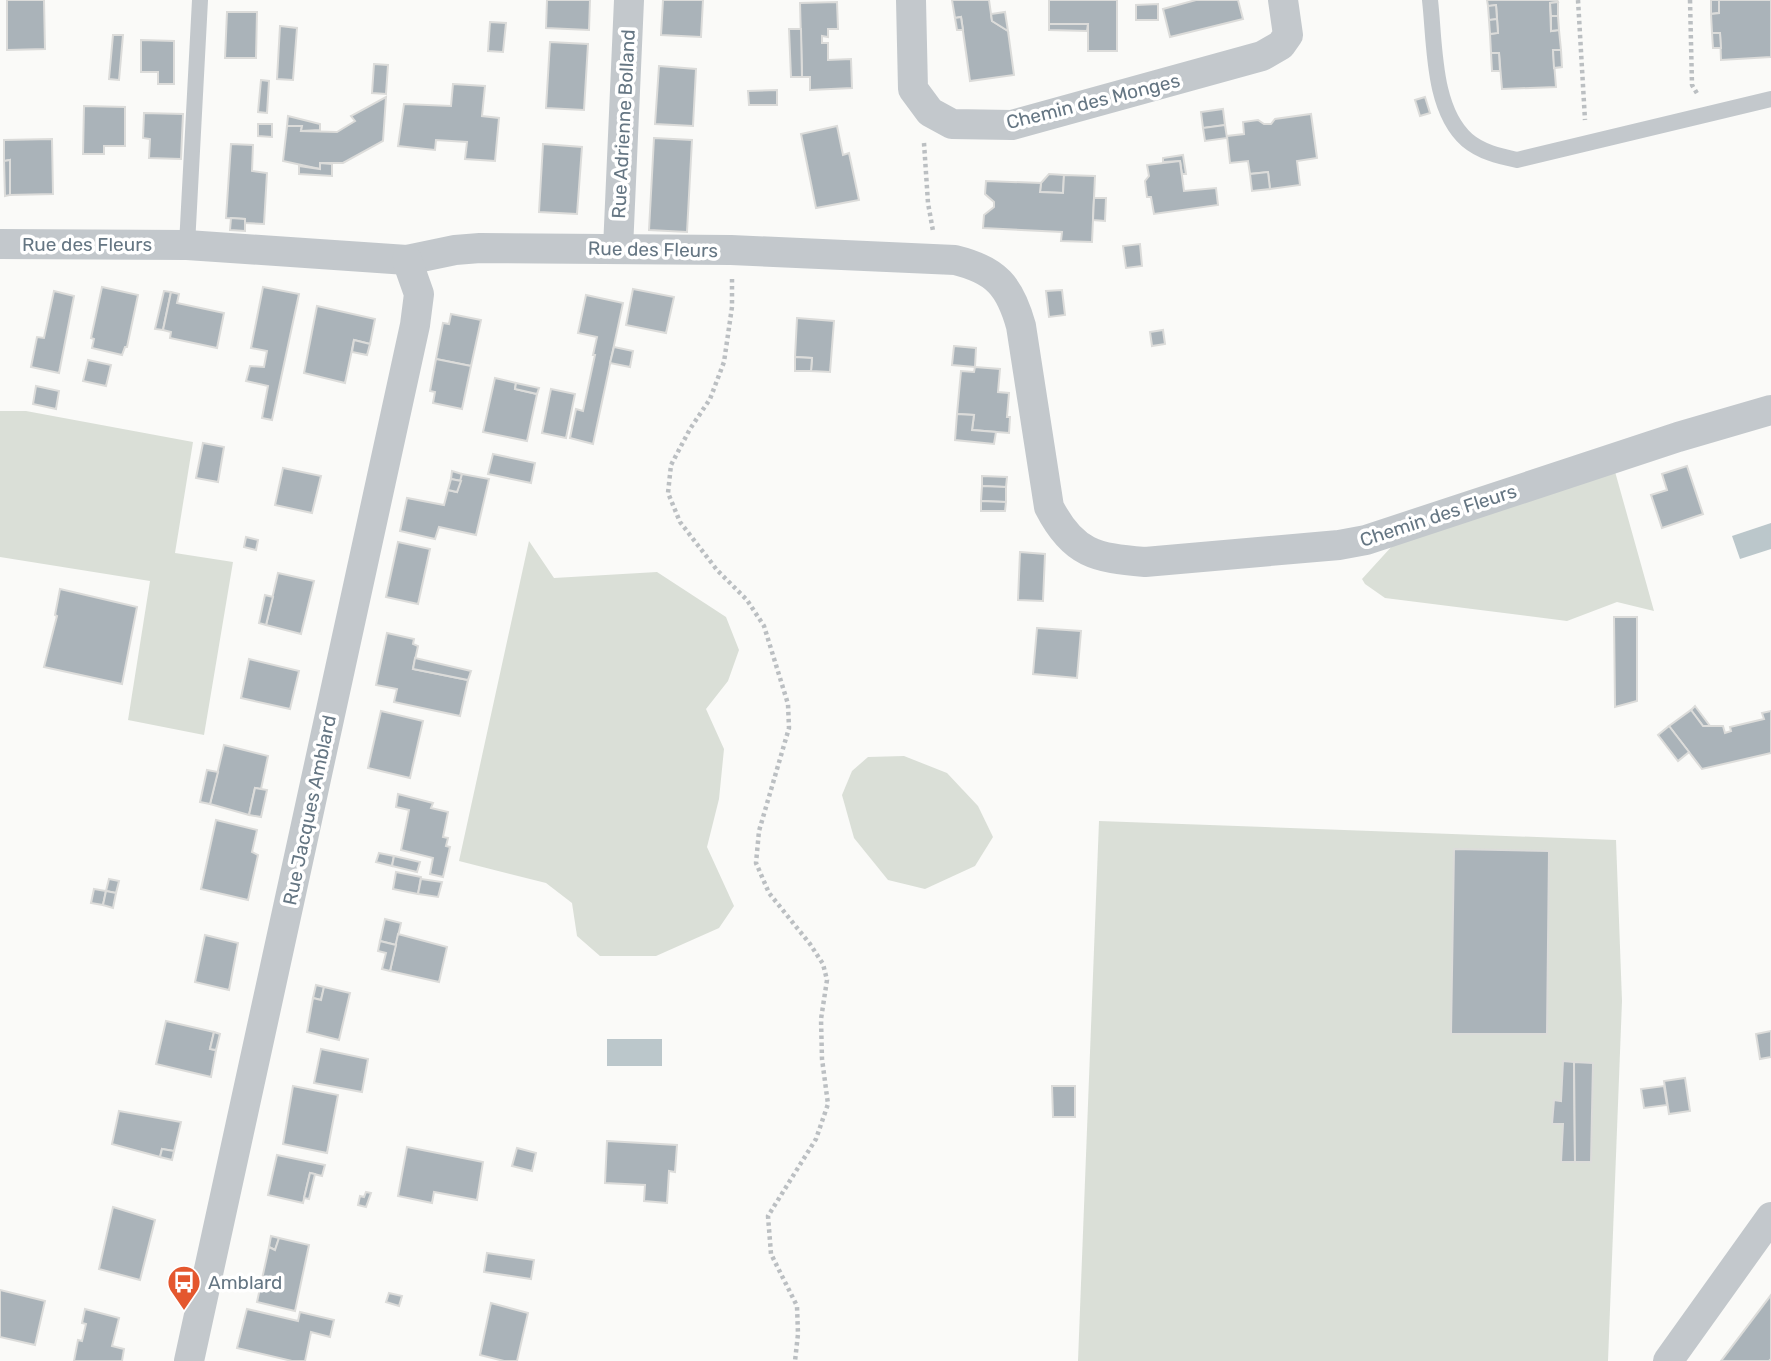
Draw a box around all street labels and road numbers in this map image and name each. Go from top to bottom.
street label: Rue Adrienne Bolland [607,29,640,219]
street label: Chemin des Monges [1004,69,1182,134]
street label: Rue des Fleurs [22,233,152,256]
street label: Rue des Fleurs [588,237,718,262]
street label: Chemin des Fleurs [1357,479,1519,552]
street label: Rue Jacques Amblard [278,713,341,907]

